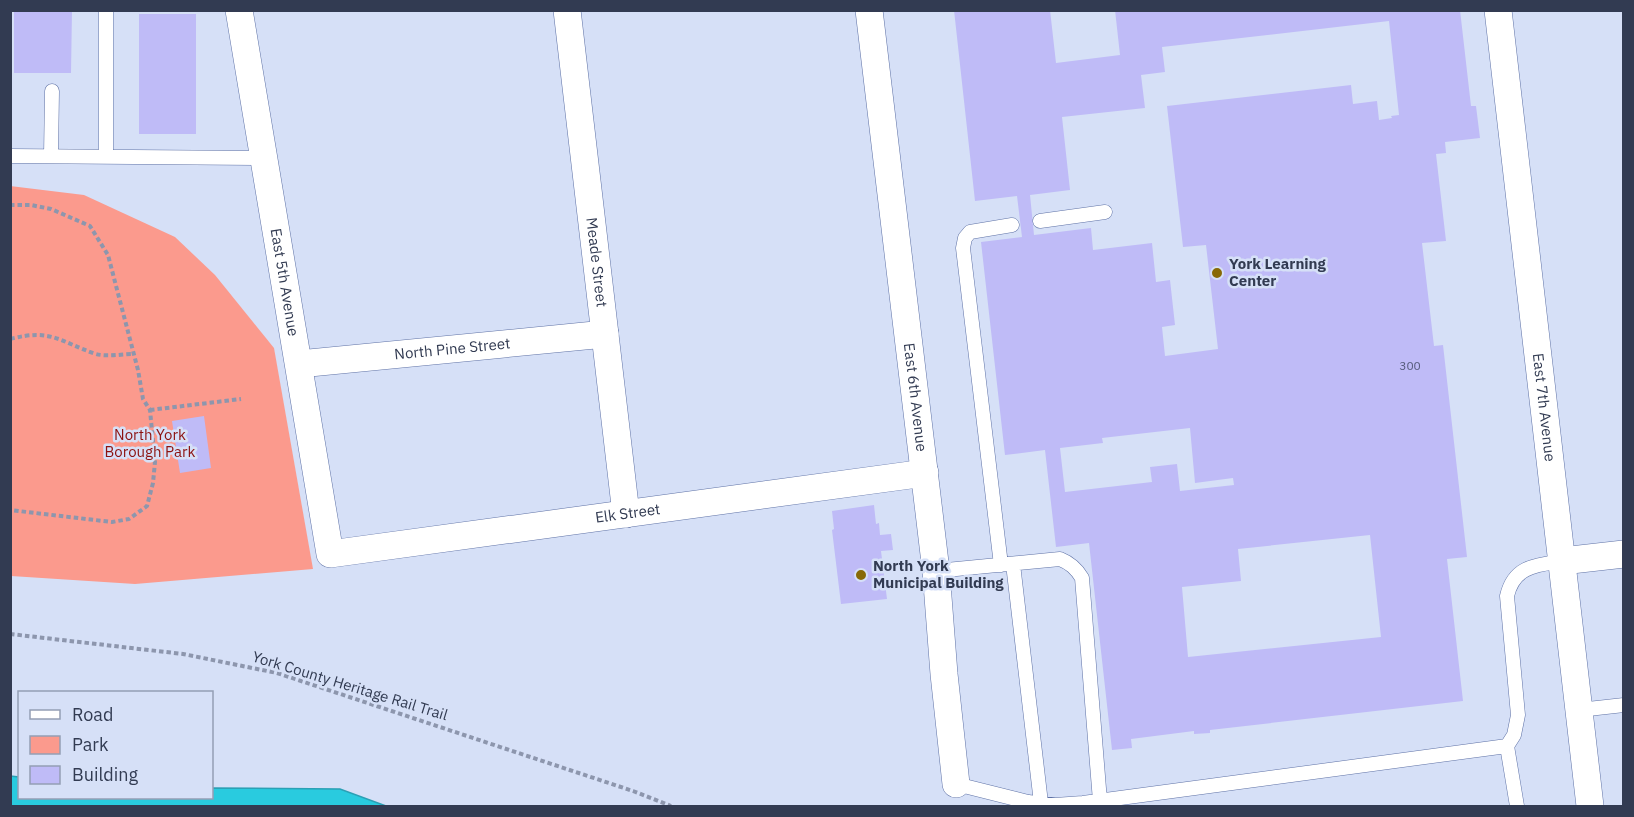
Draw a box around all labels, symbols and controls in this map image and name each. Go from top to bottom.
street label: Meade Street [582,216,612,308]
street label: East 5th Avenue [267,227,303,338]
place label: York Learning Center [1229,254,1327,290]
marker: York Learning Center [1210,266,1224,280]
street label: North Pine Street [393,333,511,364]
street label: East 6th Avenue [900,342,932,453]
street label: East 7th Avenue [1529,352,1560,463]
house number: 300 [1399,358,1421,373]
park label: North York Borough Park [105,425,196,461]
street label: Elk Street [594,499,661,527]
place label: North York Municipal Building [873,556,1004,592]
marker: North York Municipal Building [854,568,868,582]
street label: York County Heritage Rail Trail [250,647,450,724]
legend [18,691,213,799]
text: Road [72,703,113,726]
text: Park [72,733,109,756]
text: Building [72,763,139,786]

